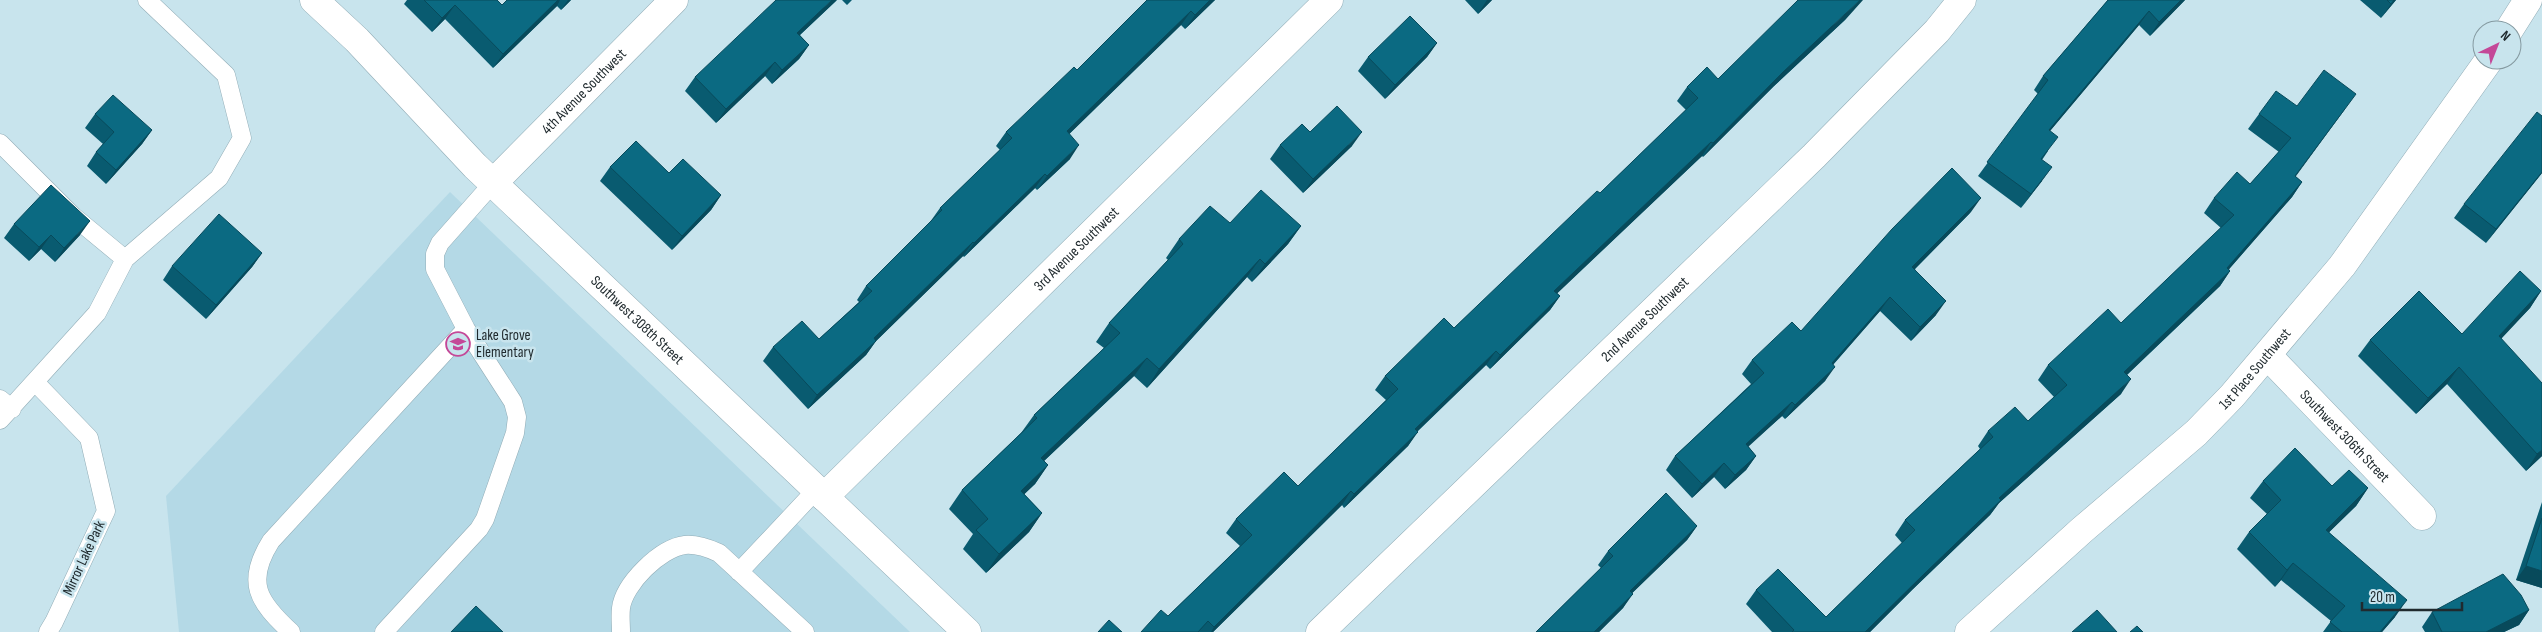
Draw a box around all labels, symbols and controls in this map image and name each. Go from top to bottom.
north arrow [2472,20,2522,70]
text: N [2497,27,2514,45]
street label: 4th Avenue Southwest [537,44,631,138]
street label: 3rd Avenue Southwest [1030,202,1123,295]
street label: Southwest 308th Street [587,271,688,369]
street label: 2nd Avenue Southwest [1597,272,1693,366]
street label: 1st Place Southwest [2215,324,2295,413]
place label: Lake Grove Elementary [476,326,534,362]
school or university icon: Lake Grove Elementary [445,331,471,357]
street label: Southwest 306th Street [2296,386,2394,487]
street label: Mirror Lake Park [58,517,110,598]
scale bar [2362,580,2462,612]
text: 20 m [2370,588,2395,607]

